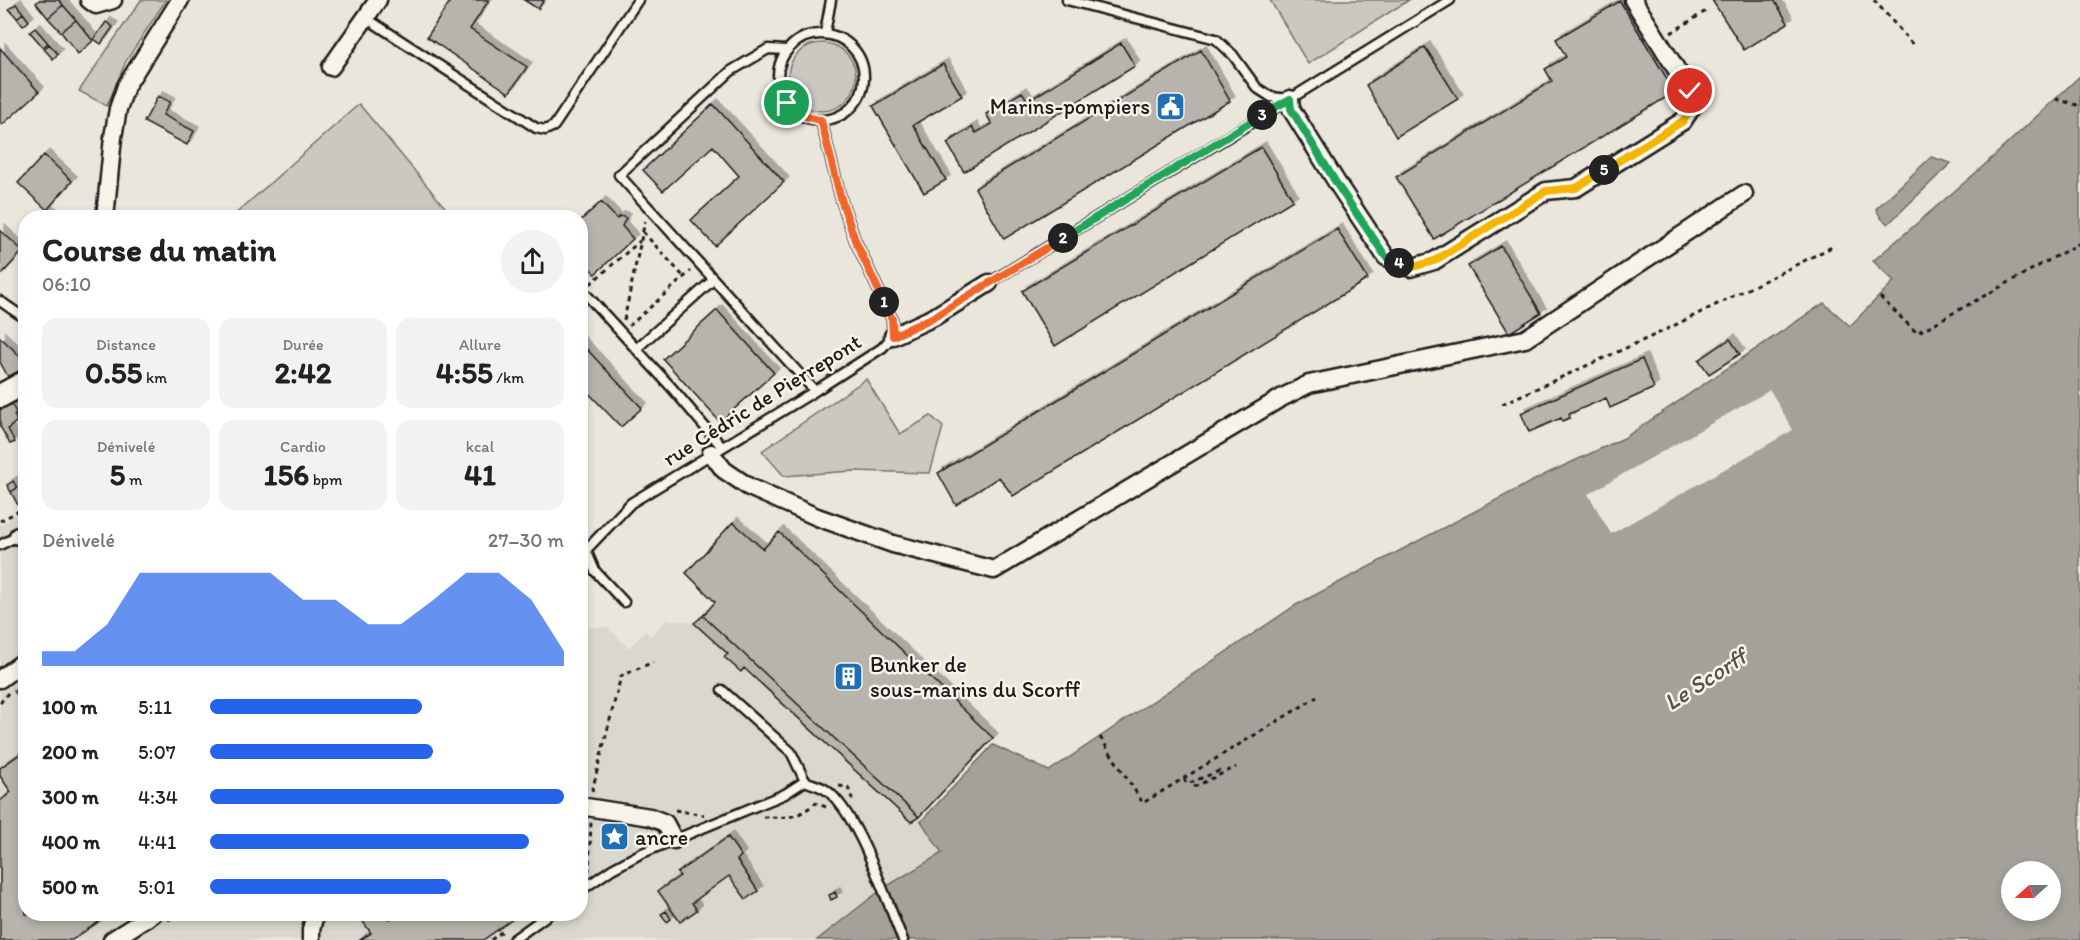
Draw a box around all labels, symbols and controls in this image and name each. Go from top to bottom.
pin [1664,65,1715,116]
icon: check [1673,74,1706,107]
pin [761,77,812,128]
icon: arrive [770,86,803,119]
public building icon: Marins-pompiers [1155,90,1187,122]
place label: Marins-pompiers [990,93,1150,120]
pin: 3 [1247,100,1277,130]
text: 3 [1258,105,1266,124]
pin: 5 [1589,155,1619,185]
text: 5 [1600,160,1608,179]
pin: 2 [1048,223,1078,253]
text: 2 [1059,228,1067,247]
text: Course du matin [42,230,276,269]
button: share [501,230,564,293]
pin: 4 [1384,248,1414,278]
text: 4 [1394,253,1404,272]
text: 06:10 [42,272,91,296]
pin: 1 [869,287,899,317]
text: 1 [880,292,888,311]
street label: rue Cédric de Pierrepont [658,328,866,472]
text: Distance [96,335,156,354]
text: Durée [282,335,324,354]
text: Allure [459,335,501,354]
text: 0.55 [85,354,142,391]
text: 2:42 [275,354,331,391]
text: 4:55 [436,354,493,391]
text: km [142,368,167,387]
text: /km [493,368,524,387]
text: Dénivelé [97,437,155,456]
text: Cardio [280,437,326,456]
text: kcal [466,437,494,456]
text: 5 [110,456,125,493]
text: 156 [264,456,309,493]
text: 41 [464,456,496,493]
text: m [125,470,142,489]
text: bpm [309,470,342,489]
text: Dénivelé [42,528,115,552]
text: 27–30 m [488,528,564,552]
water label: Le Scorff [1658,639,1755,716]
place label: Bunker de sous-marins du Scorff [870,651,1080,703]
building icon: Bunker de sous-marins du Scorff [833,661,865,693]
text: 100 m [42,695,97,719]
text: 5:11 [138,695,172,719]
text: 200 m [42,740,98,764]
text: 5:07 [138,740,176,764]
text: 300 m [42,785,99,809]
text: 4:34 [138,785,178,809]
place icon: ancre [598,821,630,853]
place label: ancre [635,824,688,851]
text: 400 m [42,830,100,854]
text: 4:41 [138,830,176,854]
north arrow [2001,861,2061,921]
map controls [2001,861,2061,921]
text: 500 m [42,875,98,899]
text: 5:01 [138,875,175,899]

